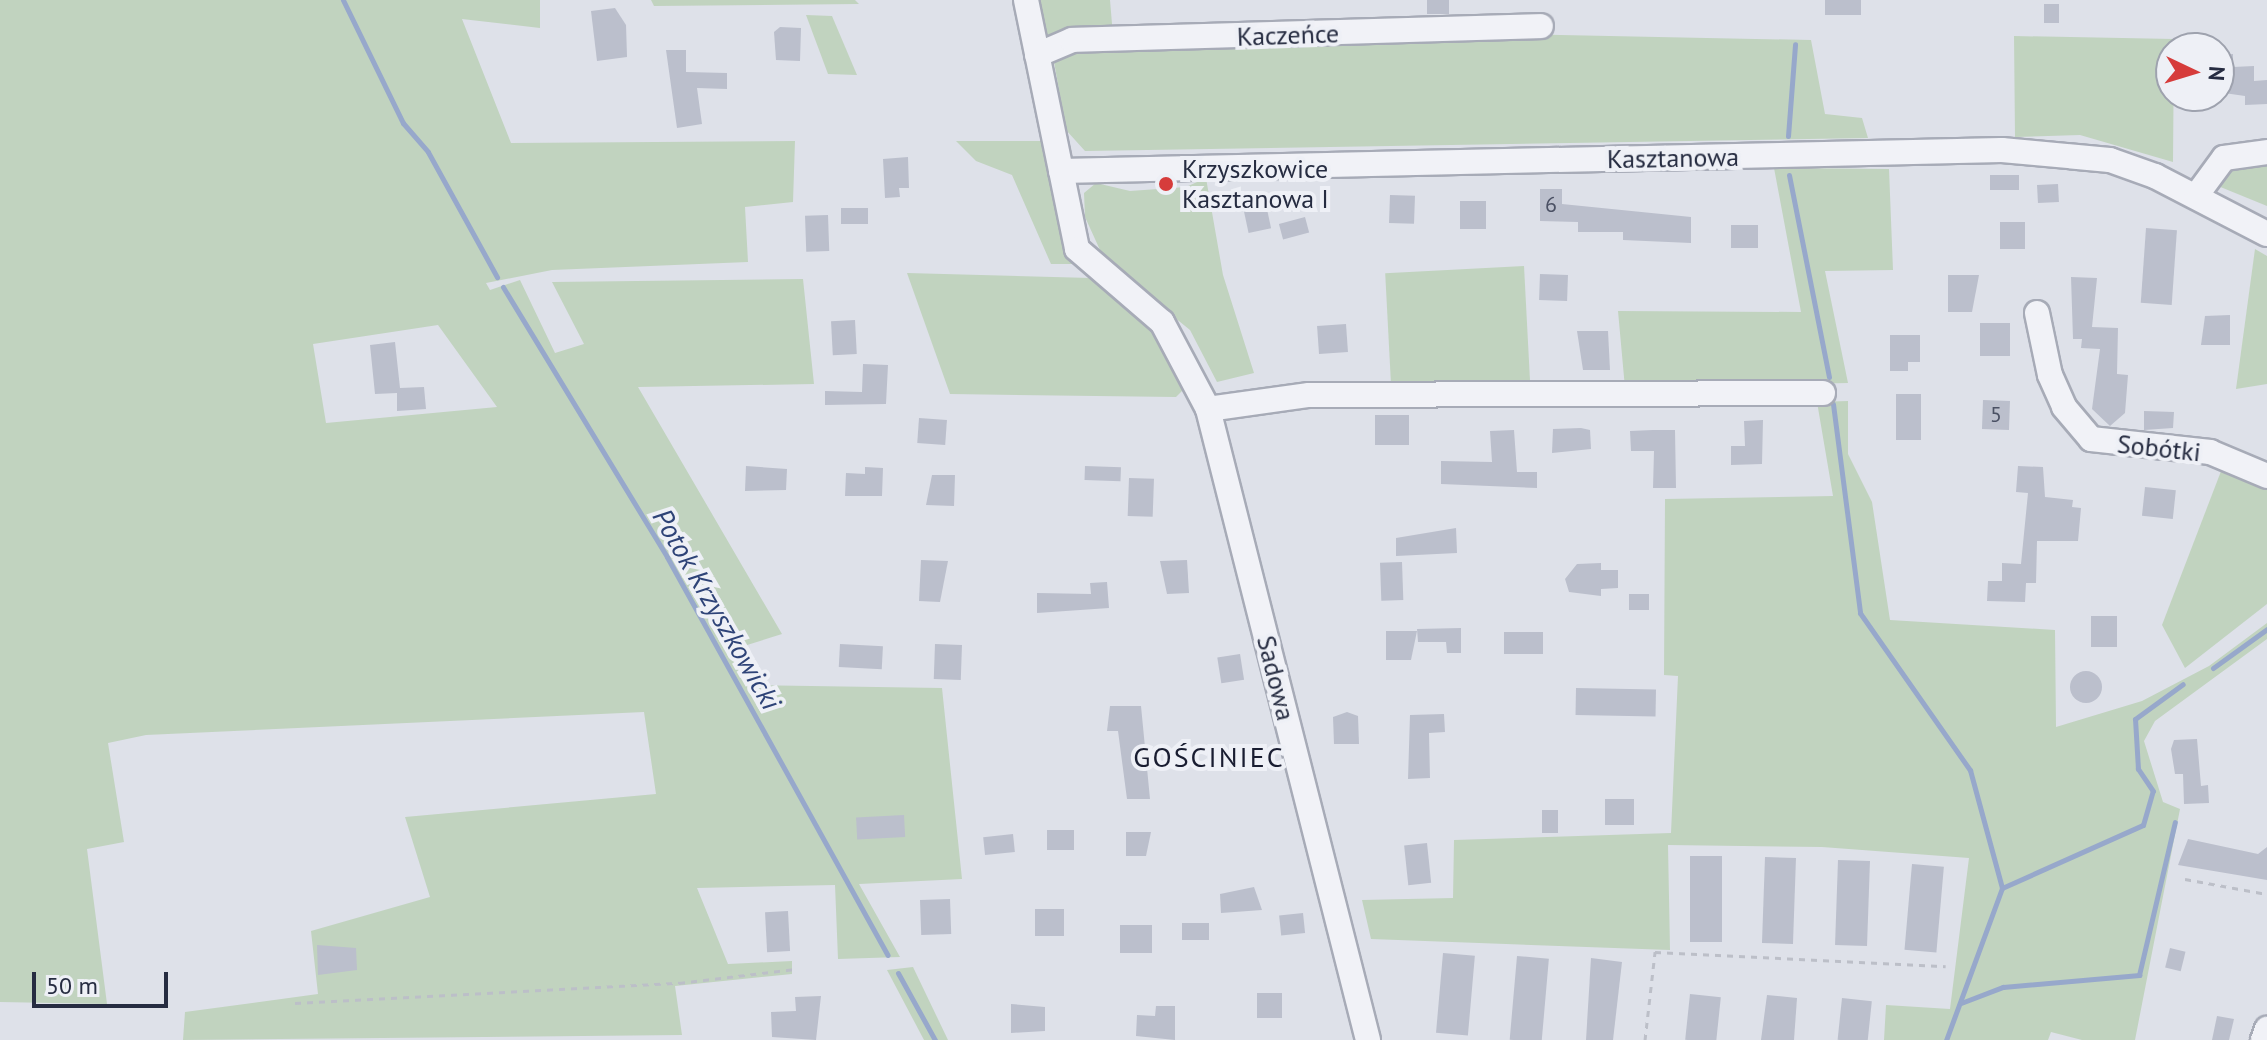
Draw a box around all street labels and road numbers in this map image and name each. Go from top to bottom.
street label: Kaczeńce [1236,18,1340,52]
street label: Kasztanowa [1607,141,1739,175]
street label: Sobótki [2116,428,2202,468]
street label: Sadowa [1250,632,1302,724]

